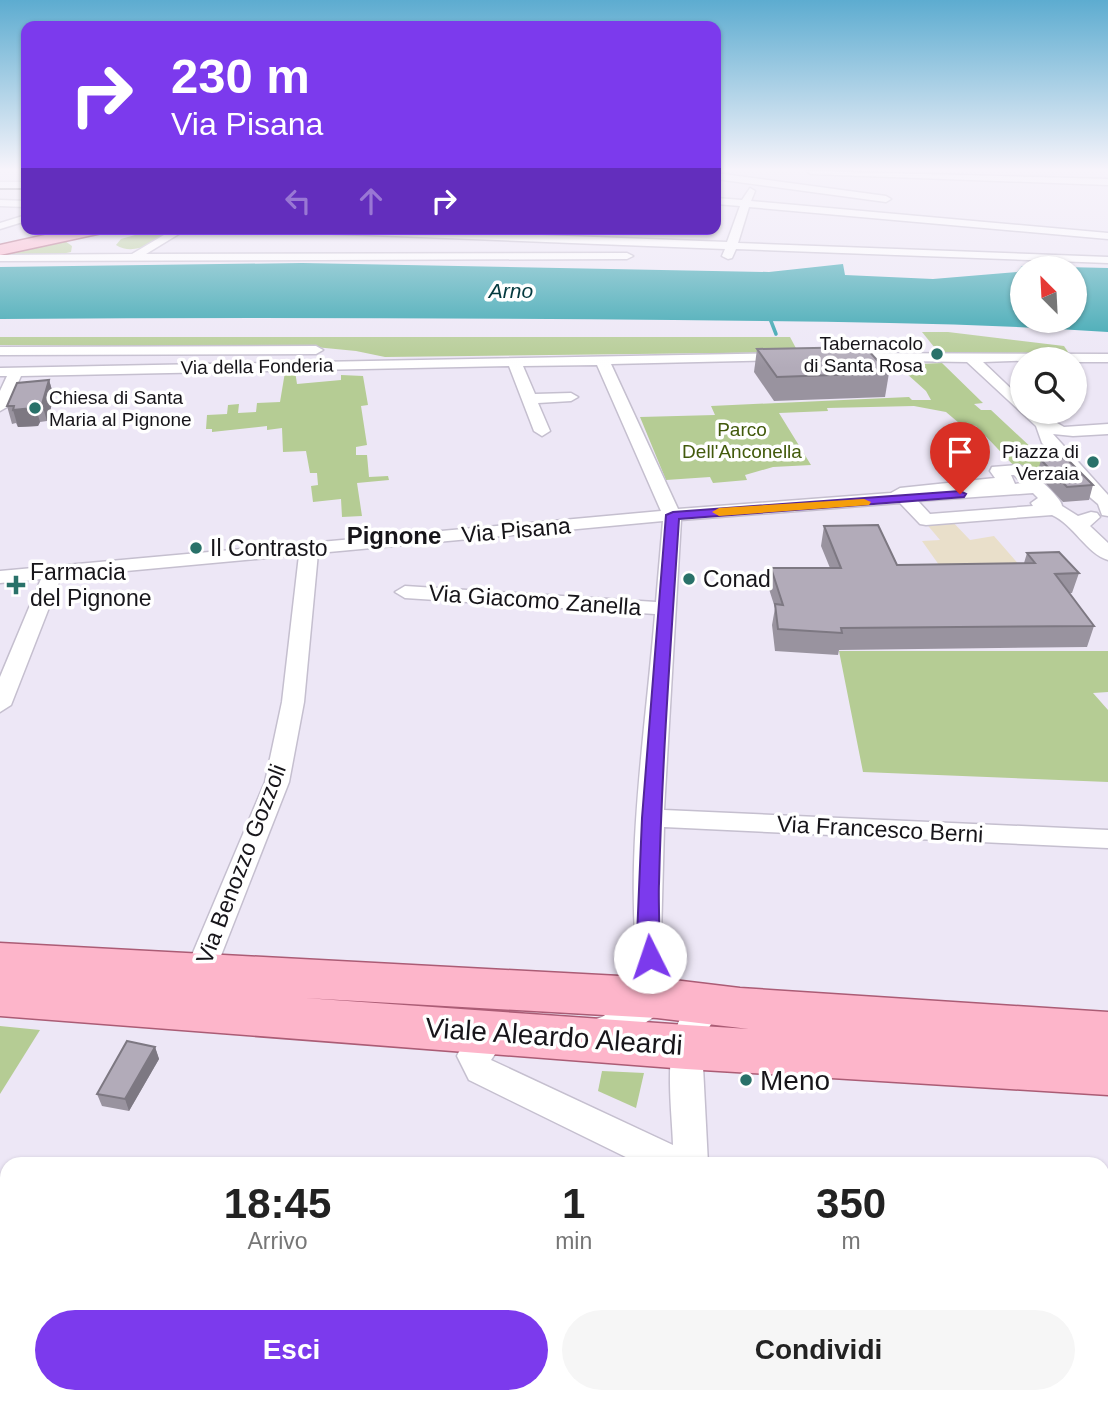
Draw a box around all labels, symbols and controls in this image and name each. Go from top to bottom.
icon: right [56,49,147,140]
text: 230 m [171,49,310,103]
text: Via Pisana [171,106,323,142]
icon: left [279,182,317,220]
icon: ahead [352,182,390,220]
icon: right [425,182,463,220]
north arrow [1010,256,1087,332]
map controls [1010,256,1087,424]
water label: Arno [487,279,533,302]
place label: Tabernacolo di Santa Rosa [804,333,923,376]
marker: Tabernacolo di Santa Rosa [929,346,945,362]
button: search [1010,347,1087,424]
street label: Via della Fonderia [180,355,334,378]
place label: Chiesa di Santa Maria al Pignone [49,387,192,430]
marker: Chiesa di Santa Maria al Pignone [27,400,43,416]
park label: Parco Dell'Anconella [682,419,802,462]
pin [930,422,990,494]
icon: arrive [941,433,979,471]
place label: Piazza di Verzaia [1002,441,1079,484]
marker: Piazza di Verzaia [1085,454,1101,470]
street label: Via Pisana [460,512,572,548]
district label: Pignone [347,522,441,549]
place label: Il Contrasto [210,535,328,561]
marker: Il Contrasto [188,540,204,556]
place label: Farmacia del Pignone [30,559,152,611]
place label: Conad [703,566,771,592]
marker: Conad [681,571,697,587]
marker: Farmacia del Pignone [8,577,24,593]
street label: Via Giacomo Zanella [428,580,642,620]
street label: Via Benozzo Gozzoli [191,760,291,968]
street label: Via Francesco Berni [776,811,984,847]
position arrow [613,920,687,994]
street label: Viale Aleardo Aleardi [424,1012,684,1061]
place label: Meno [760,1065,830,1096]
marker: Meno [738,1072,754,1088]
text: 18:45 [224,1180,331,1227]
text: 1 [562,1180,585,1227]
text: 350 [816,1180,886,1227]
text: Arrivo [248,1228,308,1254]
text: min [555,1228,592,1254]
text: m [842,1228,861,1254]
button: Esci [35,1310,548,1390]
button: Condividi [562,1310,1075,1390]

